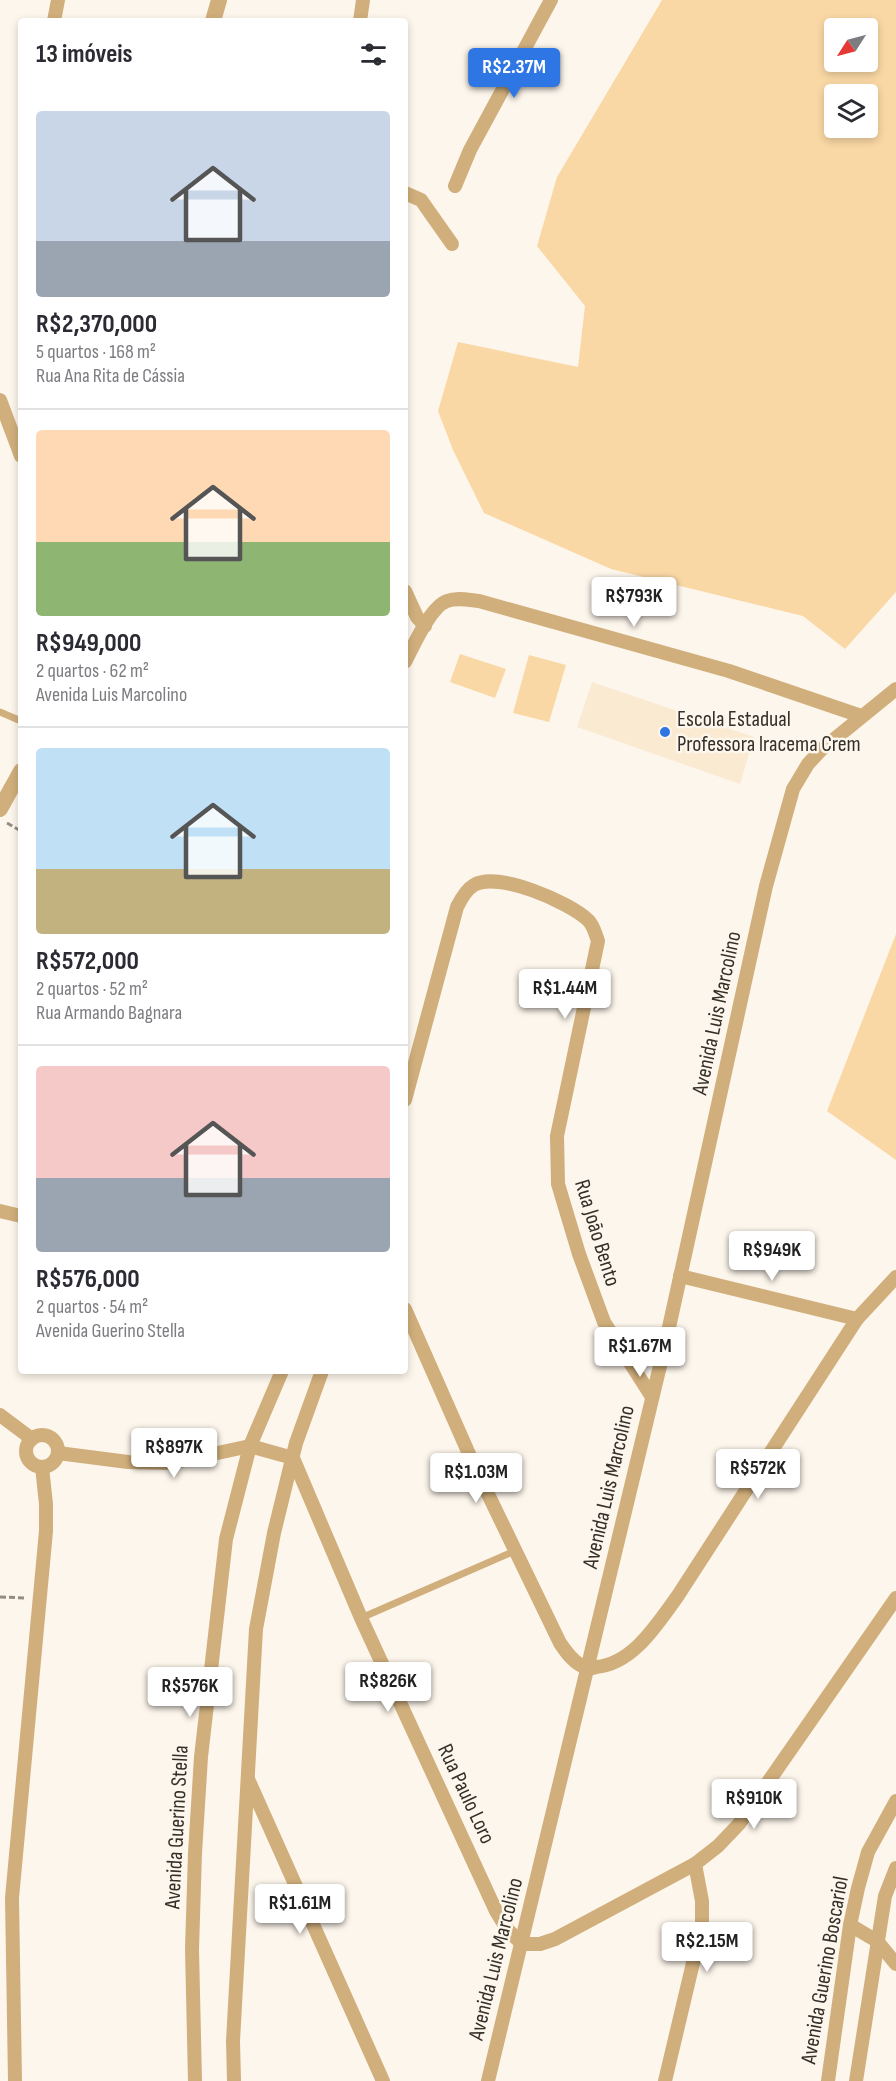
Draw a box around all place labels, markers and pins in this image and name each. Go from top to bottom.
pin: R$2.37M [459,48,569,99]
pin: R$793K [585,577,683,628]
place label: Escola Estadual Professora Iracema Crem [677,706,861,758]
marker: Escola Estadual Professora Iracema Crem [658,725,672,739]
pin: R$1.44M [510,969,620,1020]
pin: R$949K [723,1231,821,1282]
pin: R$1.67M [585,1327,695,1378]
pin: R$897K [125,1428,223,1479]
pin: R$572K [709,1449,807,1500]
pin: R$1.03M [421,1453,531,1504]
pin: R$826K [339,1662,437,1713]
pin: R$576K [141,1667,239,1718]
pin: R$910K [705,1779,803,1830]
pin: R$1.61M [245,1884,355,1935]
pin: R$2.15M [652,1922,762,1973]

